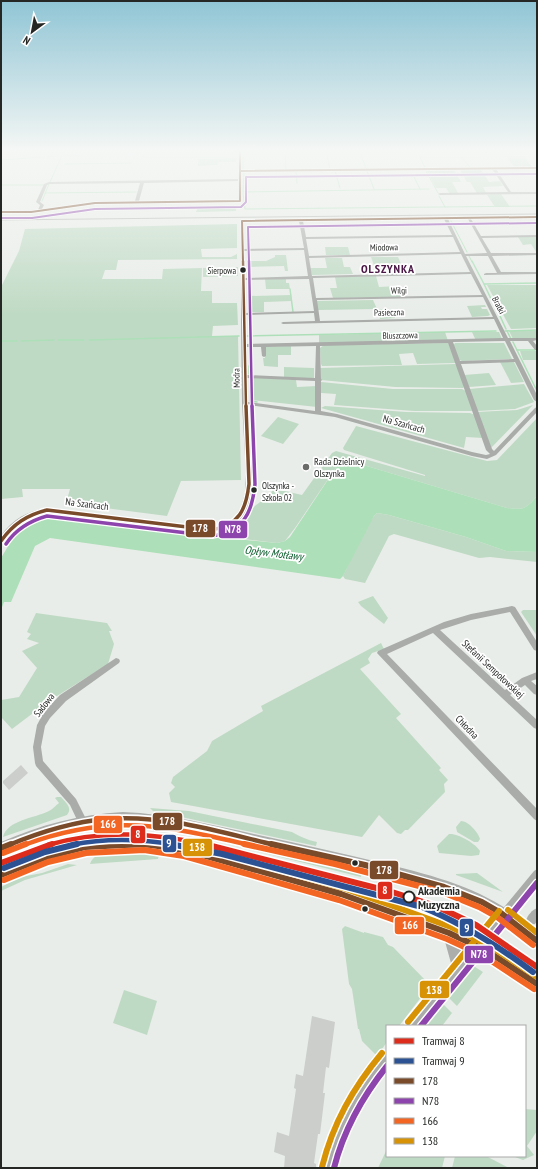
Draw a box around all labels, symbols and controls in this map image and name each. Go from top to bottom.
north arrow [12,12,52,52]
text: N [20,33,33,48]
street label: Miodowa [370,241,399,253]
district label: OLSZYNKA [361,261,415,276]
place label: Sierpowa [207,265,236,276]
marker: Sierpowa [238,265,248,275]
street label: Wilgi [391,284,407,296]
street label: Bratki [490,294,508,316]
street label: Pasieczna [374,306,404,318]
street label: Bluszczowa [382,329,418,341]
street label: Modra [230,368,242,388]
street label: Na Szańcach [381,412,427,436]
place label: Rada Dzielnicy Olszynka [314,455,365,480]
marker: Rada Dzielnicy Olszynka [301,462,311,472]
place label: Olszynka - Szkoła 02 [262,480,294,503]
marker: Olszynka - Szkoła 02 [249,485,259,495]
street label: Na Szańcach [65,495,109,513]
line badge: 178 [185,519,216,538]
line badge: N78 [218,520,248,539]
text: 178 [192,521,208,535]
text: N78 [225,522,241,536]
water label: Opływ Motławy [244,542,306,564]
street label: Stefanii Sempołowskiej [459,637,527,701]
street label: Sadowa [31,690,57,720]
street label: Chłodna [452,712,482,742]
line badge: 178 [152,812,183,831]
text: 178 [159,814,175,828]
line badge: 166 [93,815,123,834]
text: 166 [100,817,116,831]
line badge: 8 [130,825,146,844]
text: 8 [135,827,141,841]
line badge: 9 [162,834,177,853]
text: 9 [166,836,172,850]
line badge: 138 [182,838,213,857]
text: 138 [189,840,205,854]
unlabelled marker [350,858,360,868]
line badge: 178 [369,860,399,880]
text: 178 [376,863,392,877]
line badge: 8 [377,881,393,900]
text: 8 [382,883,388,897]
place label: Akademia Muzyczna [417,883,460,912]
marker: Akademia Muzyczna [402,890,416,904]
unlabelled marker [360,904,370,914]
line badge: 166 [394,916,425,935]
text: 166 [402,918,418,932]
line badge: 9 [459,918,474,937]
text: 9 [464,921,470,935]
line badge: N78 [464,945,494,964]
text: N78 [471,947,487,961]
line badge: 138 [419,980,450,999]
text: 138 [426,983,442,997]
legend [386,1025,526,1157]
text: Tramwaj 8 [422,1033,465,1048]
text: Tramwaj 9 [422,1053,465,1068]
text: 178 [422,1073,438,1088]
text: N78 [422,1093,439,1108]
text: 166 [422,1113,438,1128]
text: 138 [422,1133,438,1148]

